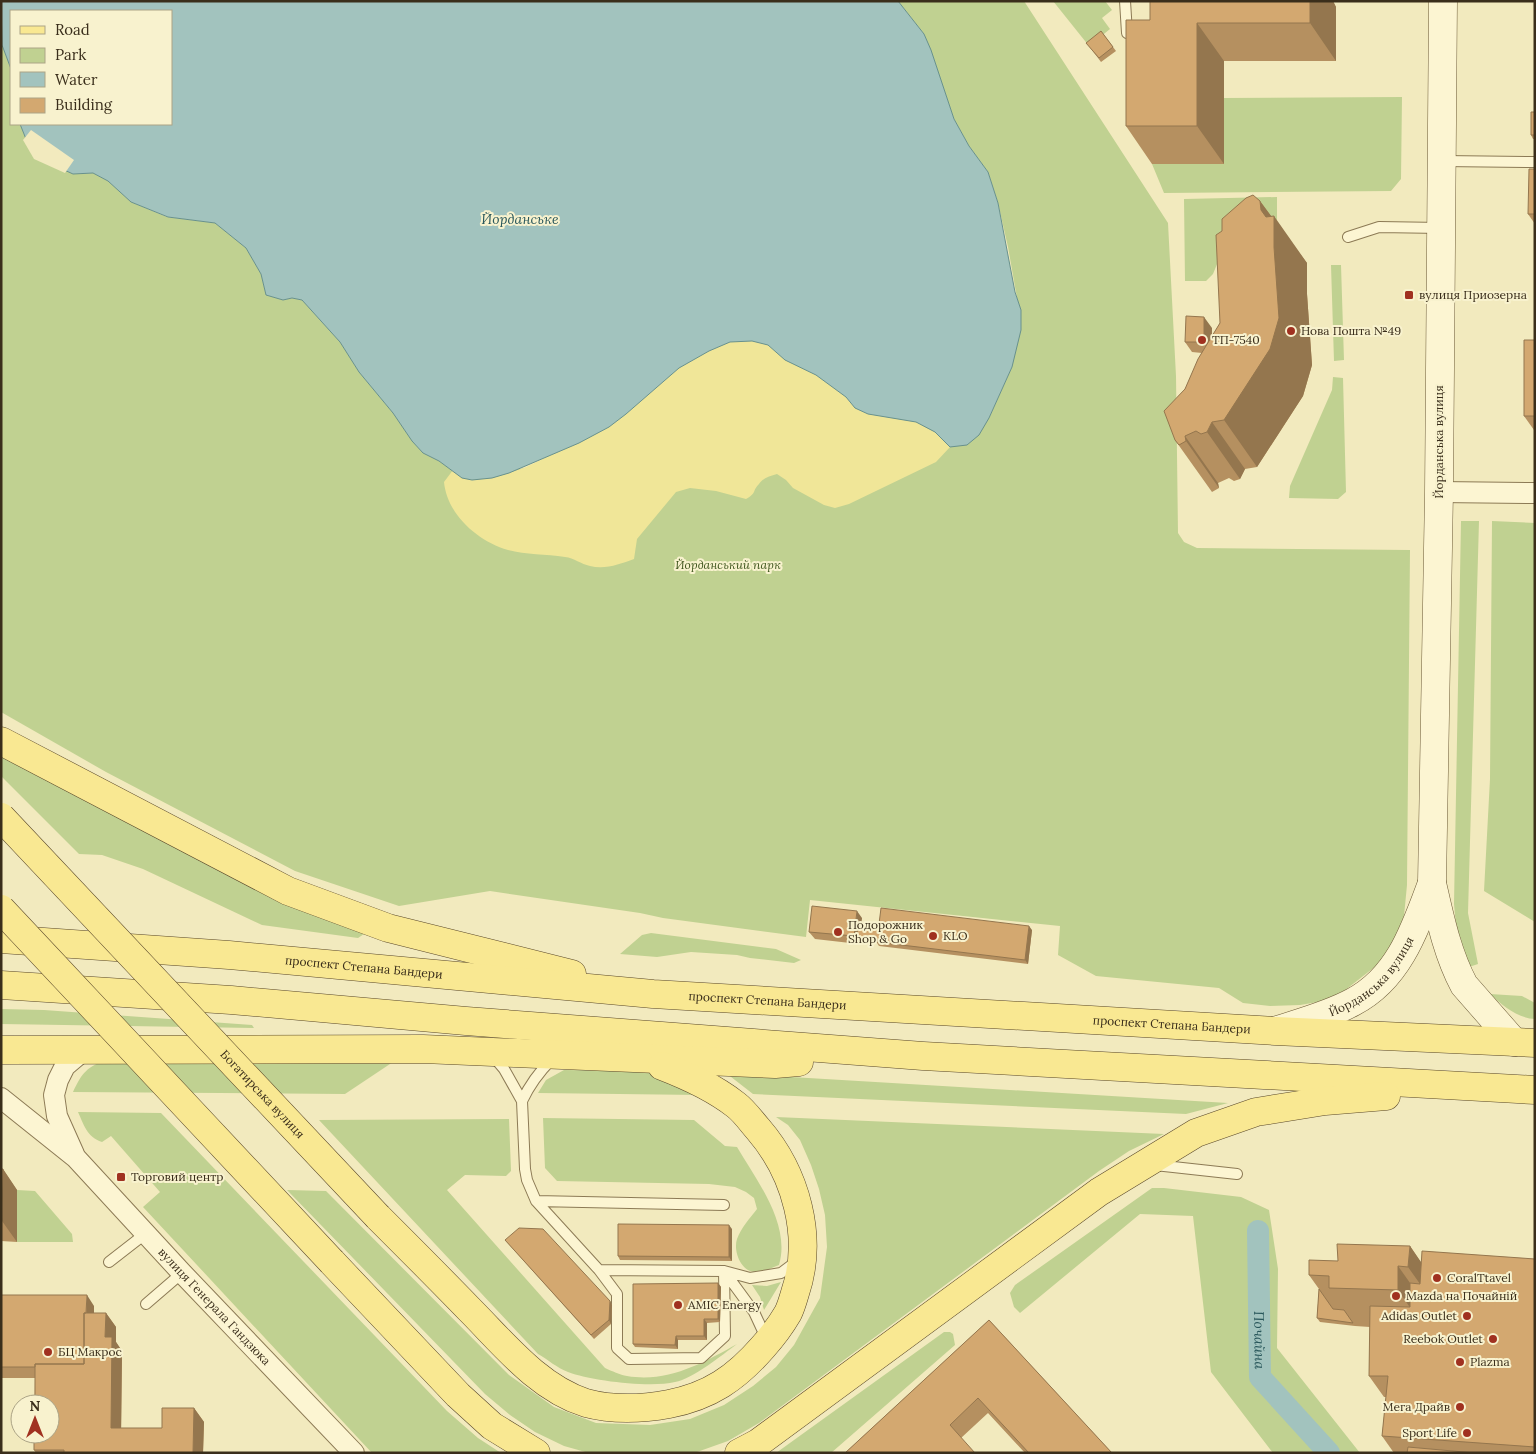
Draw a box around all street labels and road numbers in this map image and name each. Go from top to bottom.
street label: Йорданська вулиця [1431,385,1446,499]
street label: Йорданська вулиця [1326,934,1417,1019]
street label: проспект Степана Бандери [284,952,443,982]
street label: проспект Степана Бандери [688,988,847,1012]
street label: проспект Степана Бандери [1092,1012,1251,1037]
street label: Богатирська вулиця [217,1047,308,1141]
street label: вулиця Генерала Гандзюка [155,1244,274,1368]

